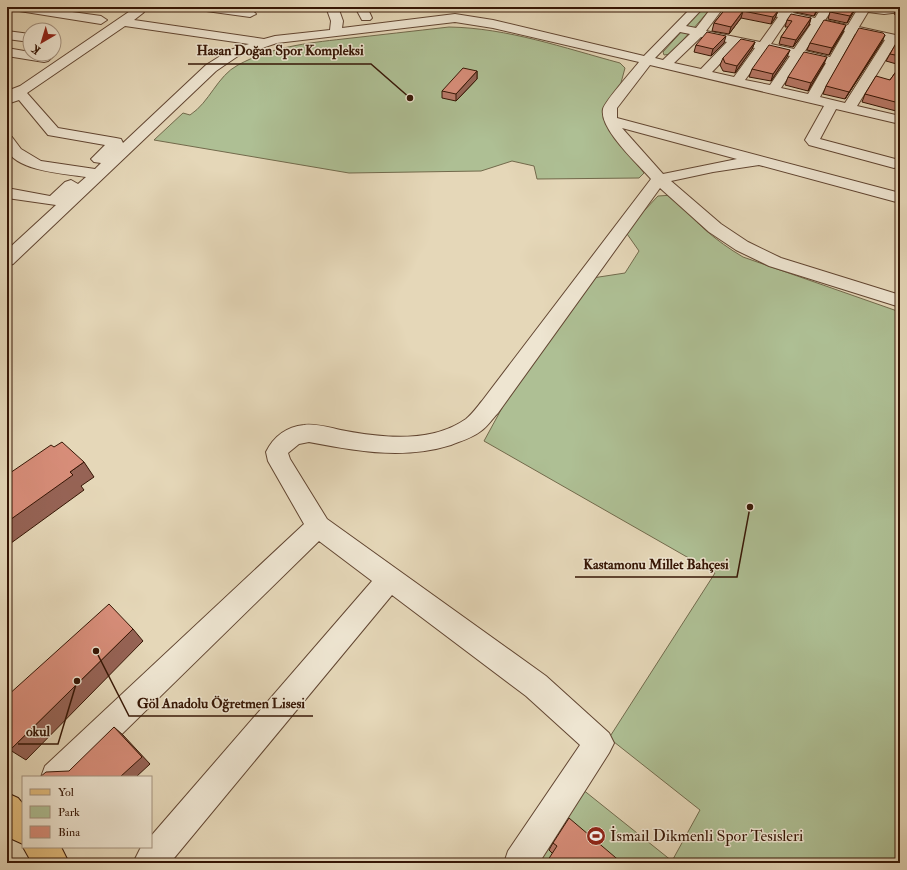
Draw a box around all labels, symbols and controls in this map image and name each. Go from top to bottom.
north arrow [22,22,62,62]
callout: Hasan Doğan Spor Kompleksi [188,38,371,64]
text: K [28,41,43,57]
text: Hasan Doğan Spor Kompleksi [196,42,364,60]
callout: Kastamonu Millet Bahçesi [575,551,737,577]
text: Kastamonu Millet Bahçesi [583,556,729,573]
callout: Göl Anadolu Öğretmen Lisesi [129,690,313,716]
text: Göl Anadolu Öğretmen Lisesi [137,695,305,713]
callout: okul [18,718,58,744]
text: okul [26,723,50,740]
legend [22,776,152,848]
text: Yol [58,785,74,800]
text: Park [58,805,80,820]
text: Bina [58,825,81,840]
sports icon: İsmail Dikmenli Spor Tesisleri [585,825,607,847]
place label: İsmail Dikmenli Spor Tesisleri [610,826,803,847]

